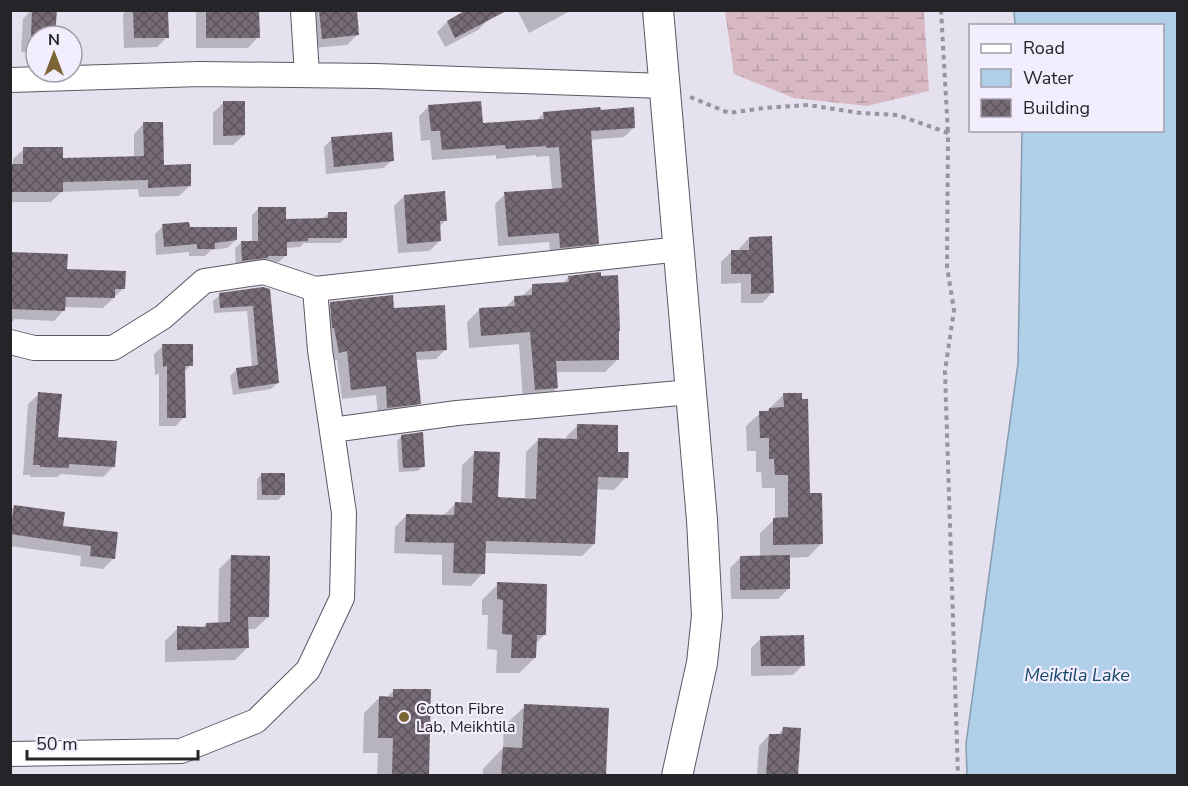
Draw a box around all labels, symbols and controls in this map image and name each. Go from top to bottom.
north arrow [24,24,84,84]
legend [969,24,1164,132]
text: N [48,29,60,51]
text: Road [1023,36,1065,60]
text: Water [1023,66,1074,90]
text: Building [1023,96,1090,120]
water label: Meiktila Lake [1024,663,1130,687]
place label: Cotton Fibre Lab, Meikhtila [416,698,515,738]
marker: Cotton Fibre Lab, Meikhtila [397,710,411,724]
scale bar [27,723,198,761]
text: 50 m [36,732,78,756]

